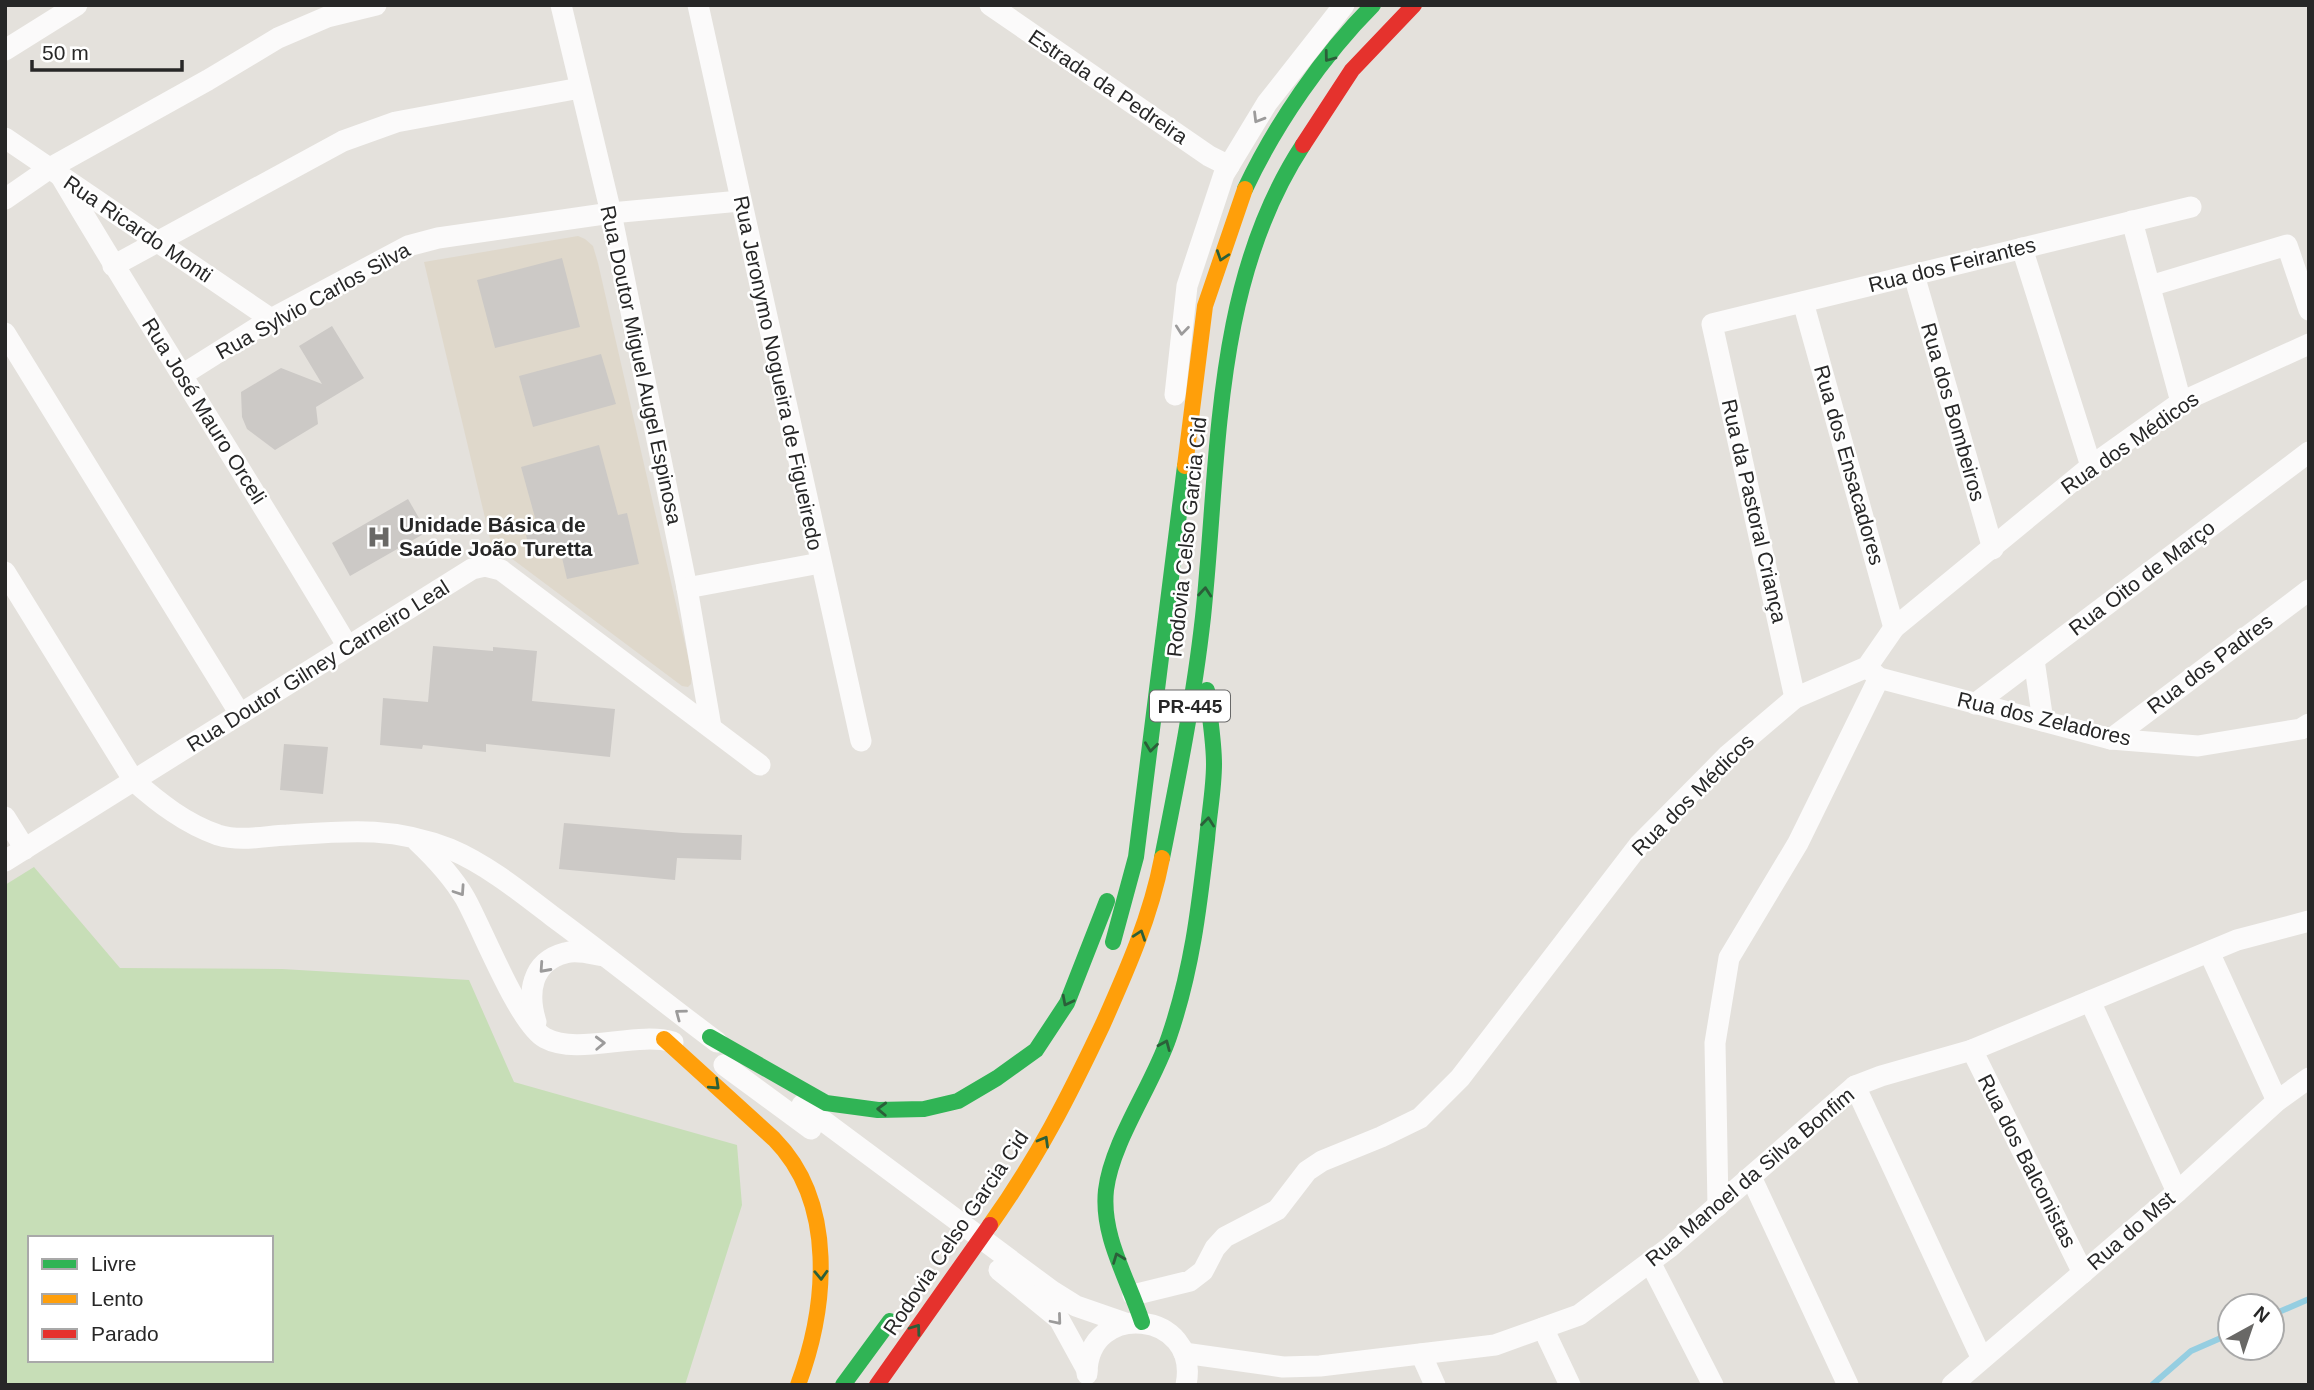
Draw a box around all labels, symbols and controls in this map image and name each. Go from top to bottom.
street label: Estrada da Pedreira [1024,25,1192,149]
scale bar [32,28,182,72]
text: 50 m [42,41,89,64]
one-way arrow [1325,49,1338,62]
one-way arrow [1253,110,1266,123]
street label: Rua Ricardo Monti [60,170,217,287]
street label: Rua Jeronymo Nogueira de Figueiredo [730,194,827,552]
street label: Rua Doutor Miguel Augel Espinosa [596,203,687,527]
street label: Rua dos Feirantes [1866,233,2038,296]
street label: Rua Sylvio Carlos Silva [212,237,414,364]
one-way arrow [1216,249,1230,262]
street label: Rua José Mauro Orceli [138,314,271,508]
street label: Rua dos Bombeiros [1917,320,1990,504]
one-way arrow [1175,324,1190,335]
street label: Rua dos Ensacadores [1810,362,1889,567]
street label: Rua dos Médicos [2057,387,2203,499]
street label: Rua da Pastoral Criança [1718,397,1791,625]
street label: Rodovia Celso Garcia Cid [1162,416,1211,658]
place label: Unidade Básica de Saúde João Turetta [399,513,593,560]
street label: Rua Oito de Março [2064,515,2219,640]
hospital icon: Unidade Básica de Saúde João Turetta [365,523,393,551]
street label: Rua Doutor Gilney Carneiro Leal [182,575,453,756]
one-way arrow [1197,586,1212,597]
street label: Rua dos Padres [2143,609,2277,718]
street label: Rua dos Zeladores [1955,687,2133,750]
road number: PR-445 [1150,691,1230,722]
street label: Rua dos Médicos [1627,729,1758,860]
one-way arrow [1143,741,1158,753]
one-way arrow [1200,816,1215,828]
one-way arrow [451,883,464,896]
one-way arrow [1132,930,1147,942]
one-way arrow [540,960,552,973]
one-way arrow [1061,994,1075,1006]
one-way arrow [675,1009,688,1022]
one-way arrow [595,1035,606,1050]
one-way arrow [1157,1039,1171,1052]
street label: Rua dos Balconistas [1974,1070,2081,1251]
one-way arrow [707,1077,720,1090]
street label: Rua Manoel da Silva Bonfim [1641,1083,1859,1271]
one-way arrow [877,1101,887,1117]
street label: Rodovia Celso Garcia Cid [878,1126,1033,1339]
one-way arrow [1036,1136,1049,1148]
street label: Rua do Mst [2083,1187,2179,1275]
legend [28,1236,273,1362]
text: Livre [91,1252,137,1275]
one-way arrow [1112,1253,1126,1265]
one-way arrow [813,1270,828,1281]
text: Lento [91,1287,144,1310]
north arrow [2216,1292,2286,1362]
text: N [2250,1302,2274,1327]
one-way arrow [1049,1311,1061,1324]
text: Parado [91,1322,159,1345]
one-way arrow [908,1324,921,1337]

